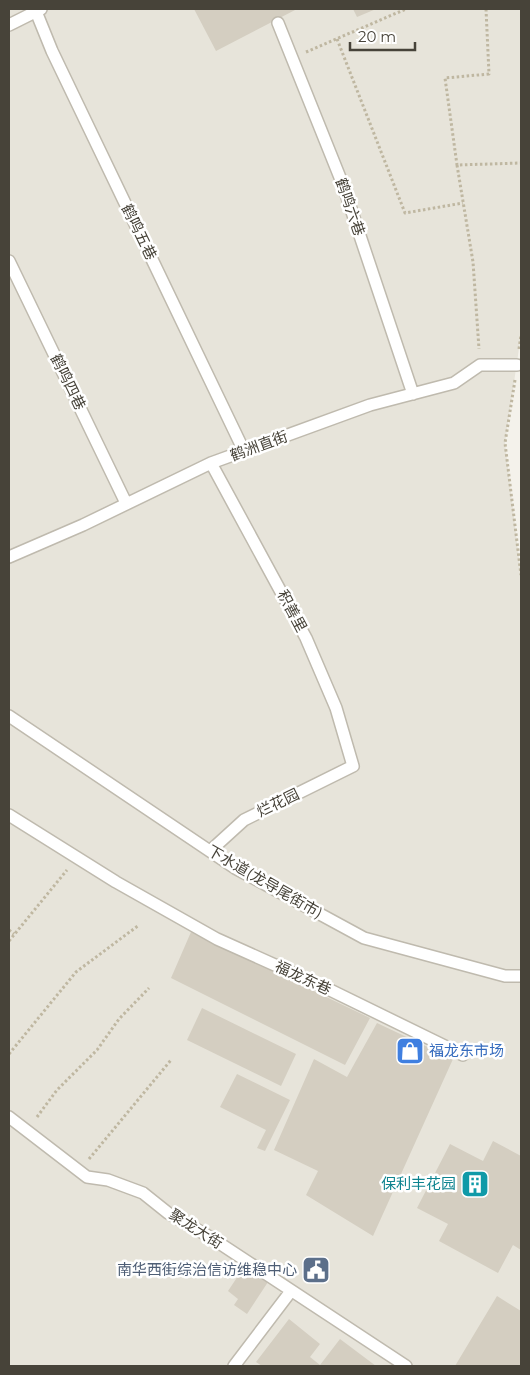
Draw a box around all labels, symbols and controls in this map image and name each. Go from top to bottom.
scale bar [350,20,415,52]
text: 20 m [358,27,396,46]
street label: 鹤鸣六巷 [332,175,369,238]
street label: 鹤鸣五巷 [118,201,161,263]
street label: 鹤鸣四巷 [47,351,90,413]
street label: 鹤洲直街 [227,426,290,465]
street label: 积善里 [273,586,311,635]
street label: 烂花园 [253,784,302,821]
street label: 下水道(龙导尾街市) [204,841,326,922]
street label: 福龙东巷 [272,956,334,999]
shop icon: 福龙东市场 [395,1036,425,1066]
place label: 福龙东市场 [429,1041,504,1060]
building icon: 保利丰花园 [460,1169,490,1199]
place label: 保利丰花园 [381,1174,456,1193]
street label: 聚龙大街 [166,1205,227,1253]
public building icon: 南华西街综治信访维稳中心 [301,1255,331,1285]
place label: 南华西街综治信访维稳中心 [117,1260,297,1279]

